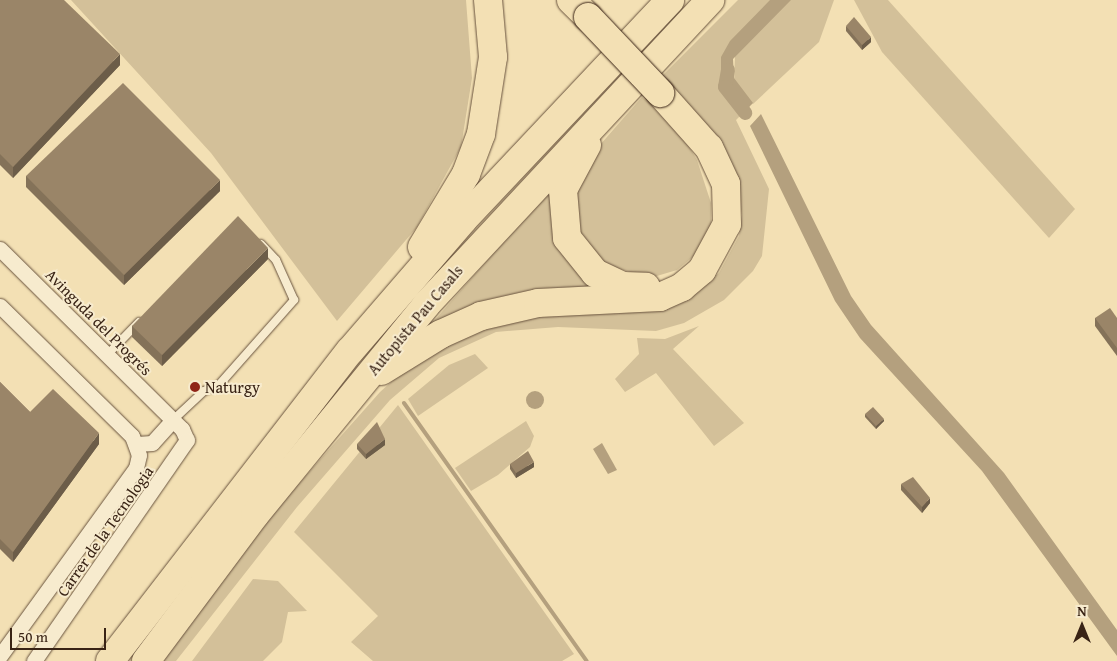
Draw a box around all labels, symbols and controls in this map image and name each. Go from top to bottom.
street label: Autopista Pau Casals [363,261,467,379]
street label: Avinguda del Progrés [42,265,156,379]
place label: Naturgy [205,377,260,397]
marker: Naturgy [189,381,201,393]
street label: Carrer de la Tecnologia [53,462,157,600]
north arrow [1057,601,1107,651]
text: N [1077,601,1087,621]
scale bar [12,618,109,650]
text: 50 m [18,626,48,647]

